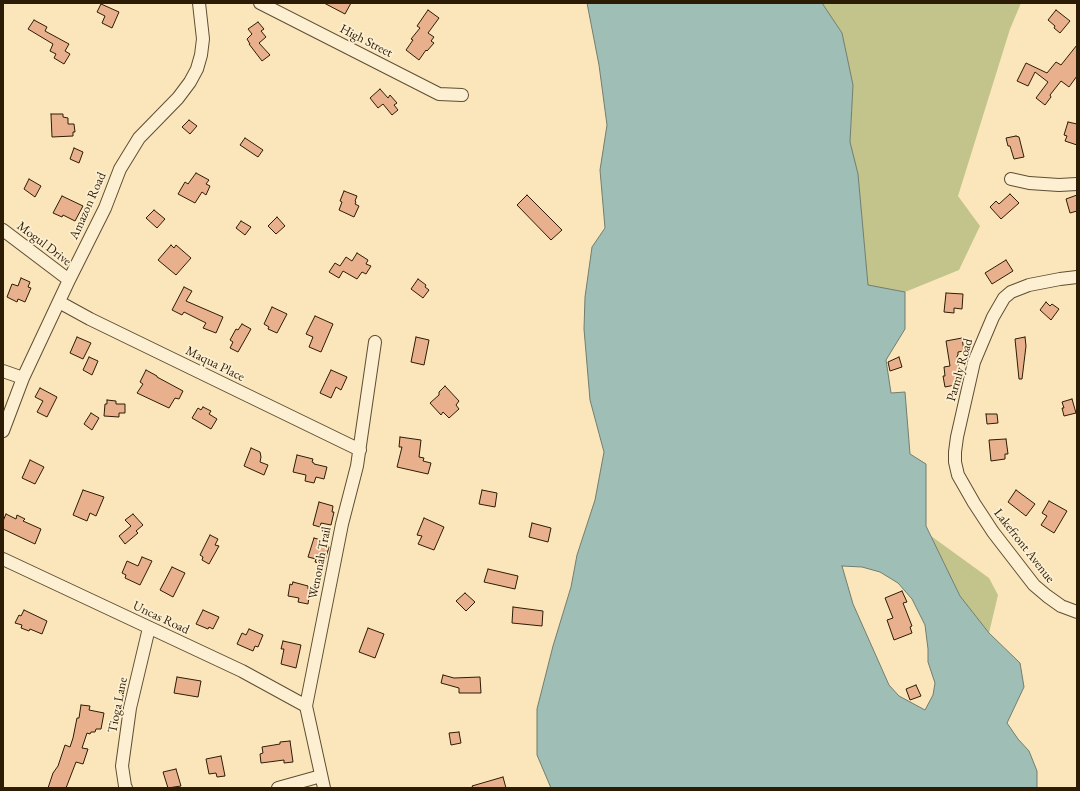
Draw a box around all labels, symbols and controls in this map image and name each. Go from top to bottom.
street label: High Street [337,21,395,61]
street label: Amazon Road [66,170,110,242]
street label: Mogul Drive [14,219,74,269]
street label: Parmly Road [944,337,976,403]
street label: Maqua Place [183,343,247,385]
street label: Lakefront Avenue [990,506,1058,586]
street label: Wenonah Trail [305,525,335,601]
street label: Uncas Road [130,598,192,638]
street label: Tioga Lane [105,676,131,734]

